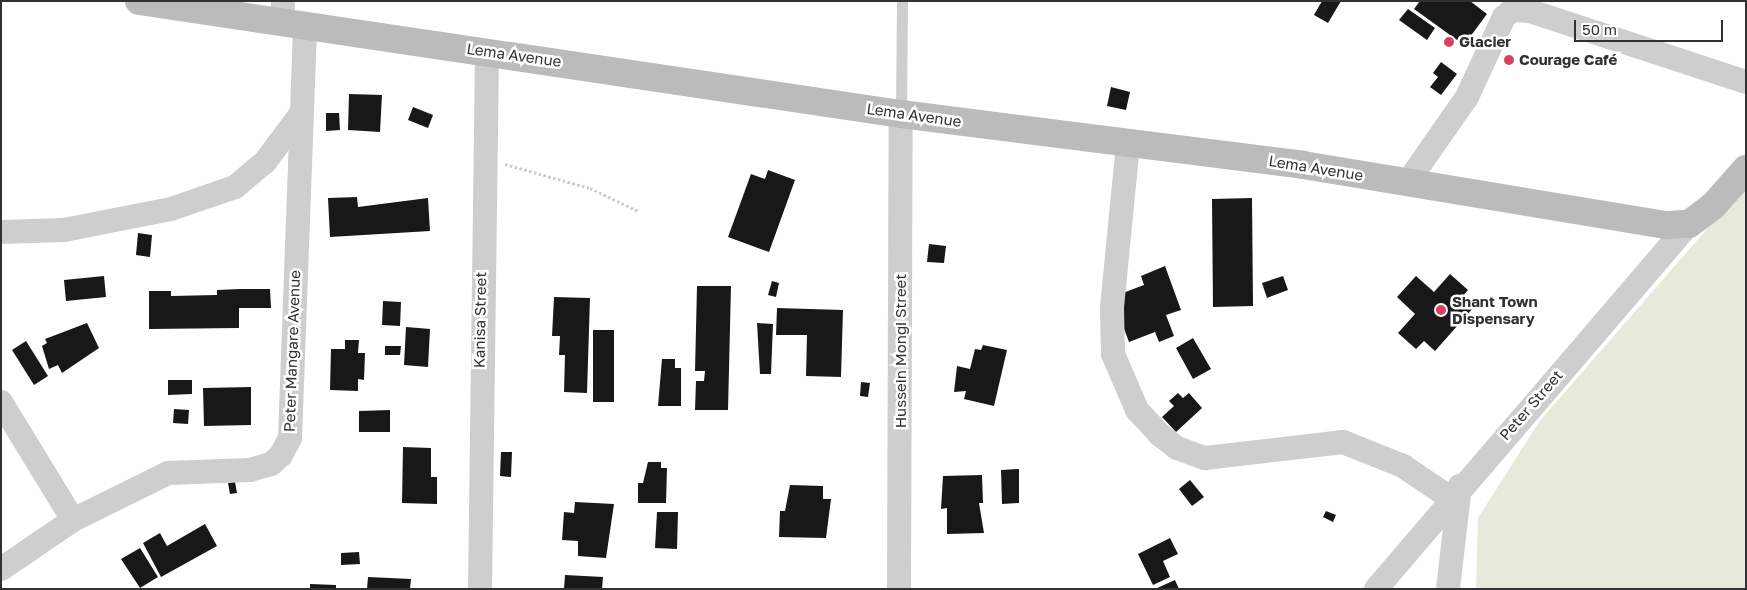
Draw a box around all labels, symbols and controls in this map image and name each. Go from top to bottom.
scale bar [1577,10,1726,42]
text: 50 m [1582,20,1617,38]
place label: Glacier [1459,33,1511,51]
marker: Glacier [1443,36,1455,48]
street label: Lema Avenue [465,39,563,71]
place label: Courage Café [1519,51,1617,69]
marker: Courage Café [1503,54,1515,66]
street label: Lema Avenue [865,99,963,131]
street label: Lema Avenue [1267,152,1365,184]
street label: Peter Mangare Avenue [280,270,304,432]
street label: Kanisa Street [470,272,490,368]
street label: Hussein Mongi Street [892,274,910,428]
place label: Shant Town Dispensary [1452,292,1538,327]
marker: Shant Town Dispensary [1434,303,1448,317]
street label: Peter Street [1496,366,1566,444]

